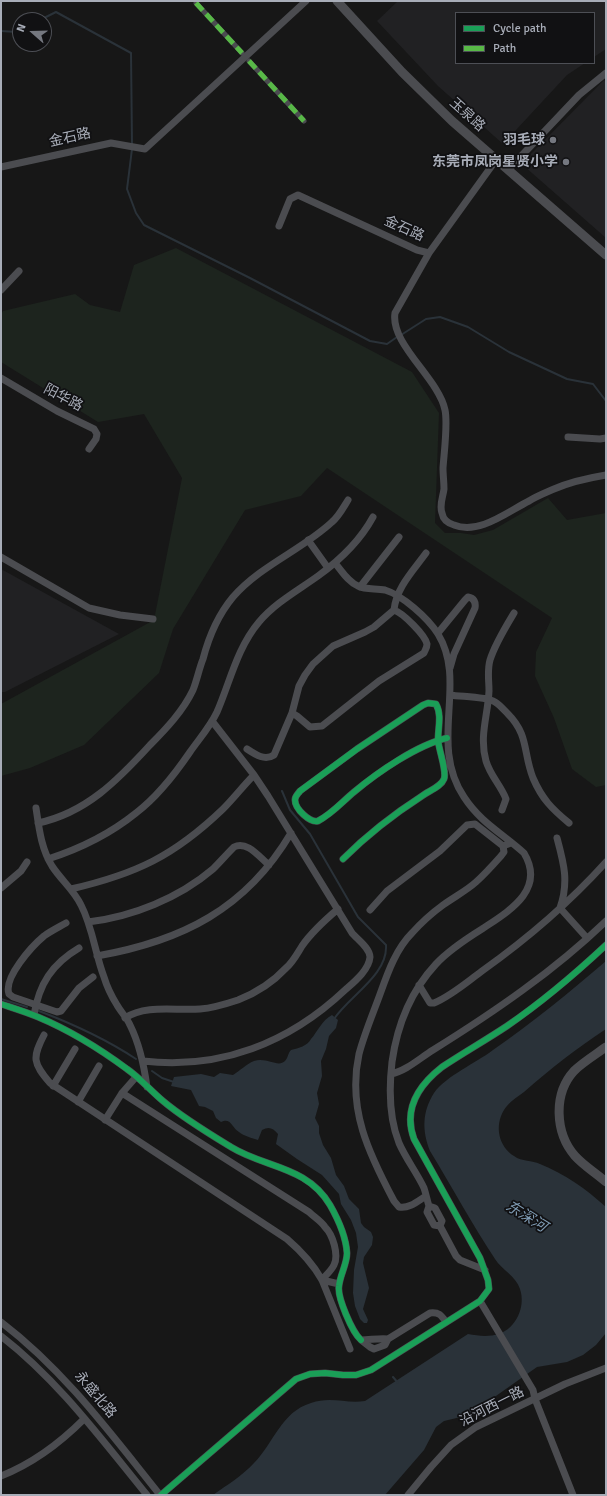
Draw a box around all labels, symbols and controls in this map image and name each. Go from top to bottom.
north arrow [12,12,52,52]
legend [455,12,595,64]
text: Cycle path [493,21,546,36]
text: N [14,22,29,34]
text: Path [493,41,516,56]
street label: 玉泉路 [446,95,488,135]
street label: 金石路 [48,125,92,151]
place label: 羽毛球 [503,132,545,148]
marker: 羽毛球 [548,135,558,145]
place label: 东莞市凤岗星贤小学 [432,154,558,170]
marker: 东莞市凤岗星贤小学 [561,157,571,167]
street label: 金石路 [381,213,427,245]
street label: 阳华路 [41,381,85,415]
water label: 东深河 [502,1197,550,1237]
street label: 永盛北路 [71,1368,119,1422]
street label: 沿河西一路 [457,1384,527,1430]

